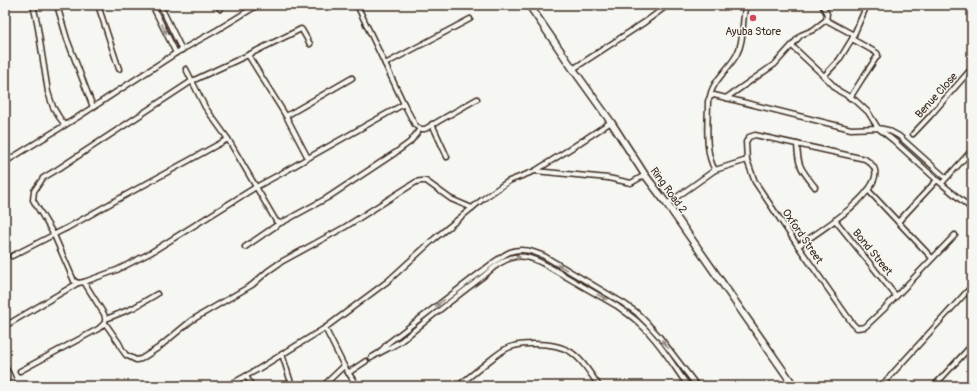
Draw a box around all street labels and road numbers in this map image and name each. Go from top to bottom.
street label: Benue Close [913,70,961,121]
street label: Ring Road 2 [648,165,690,216]
street label: Oxford Street [779,206,826,267]
street label: Bond Street [850,227,896,279]

